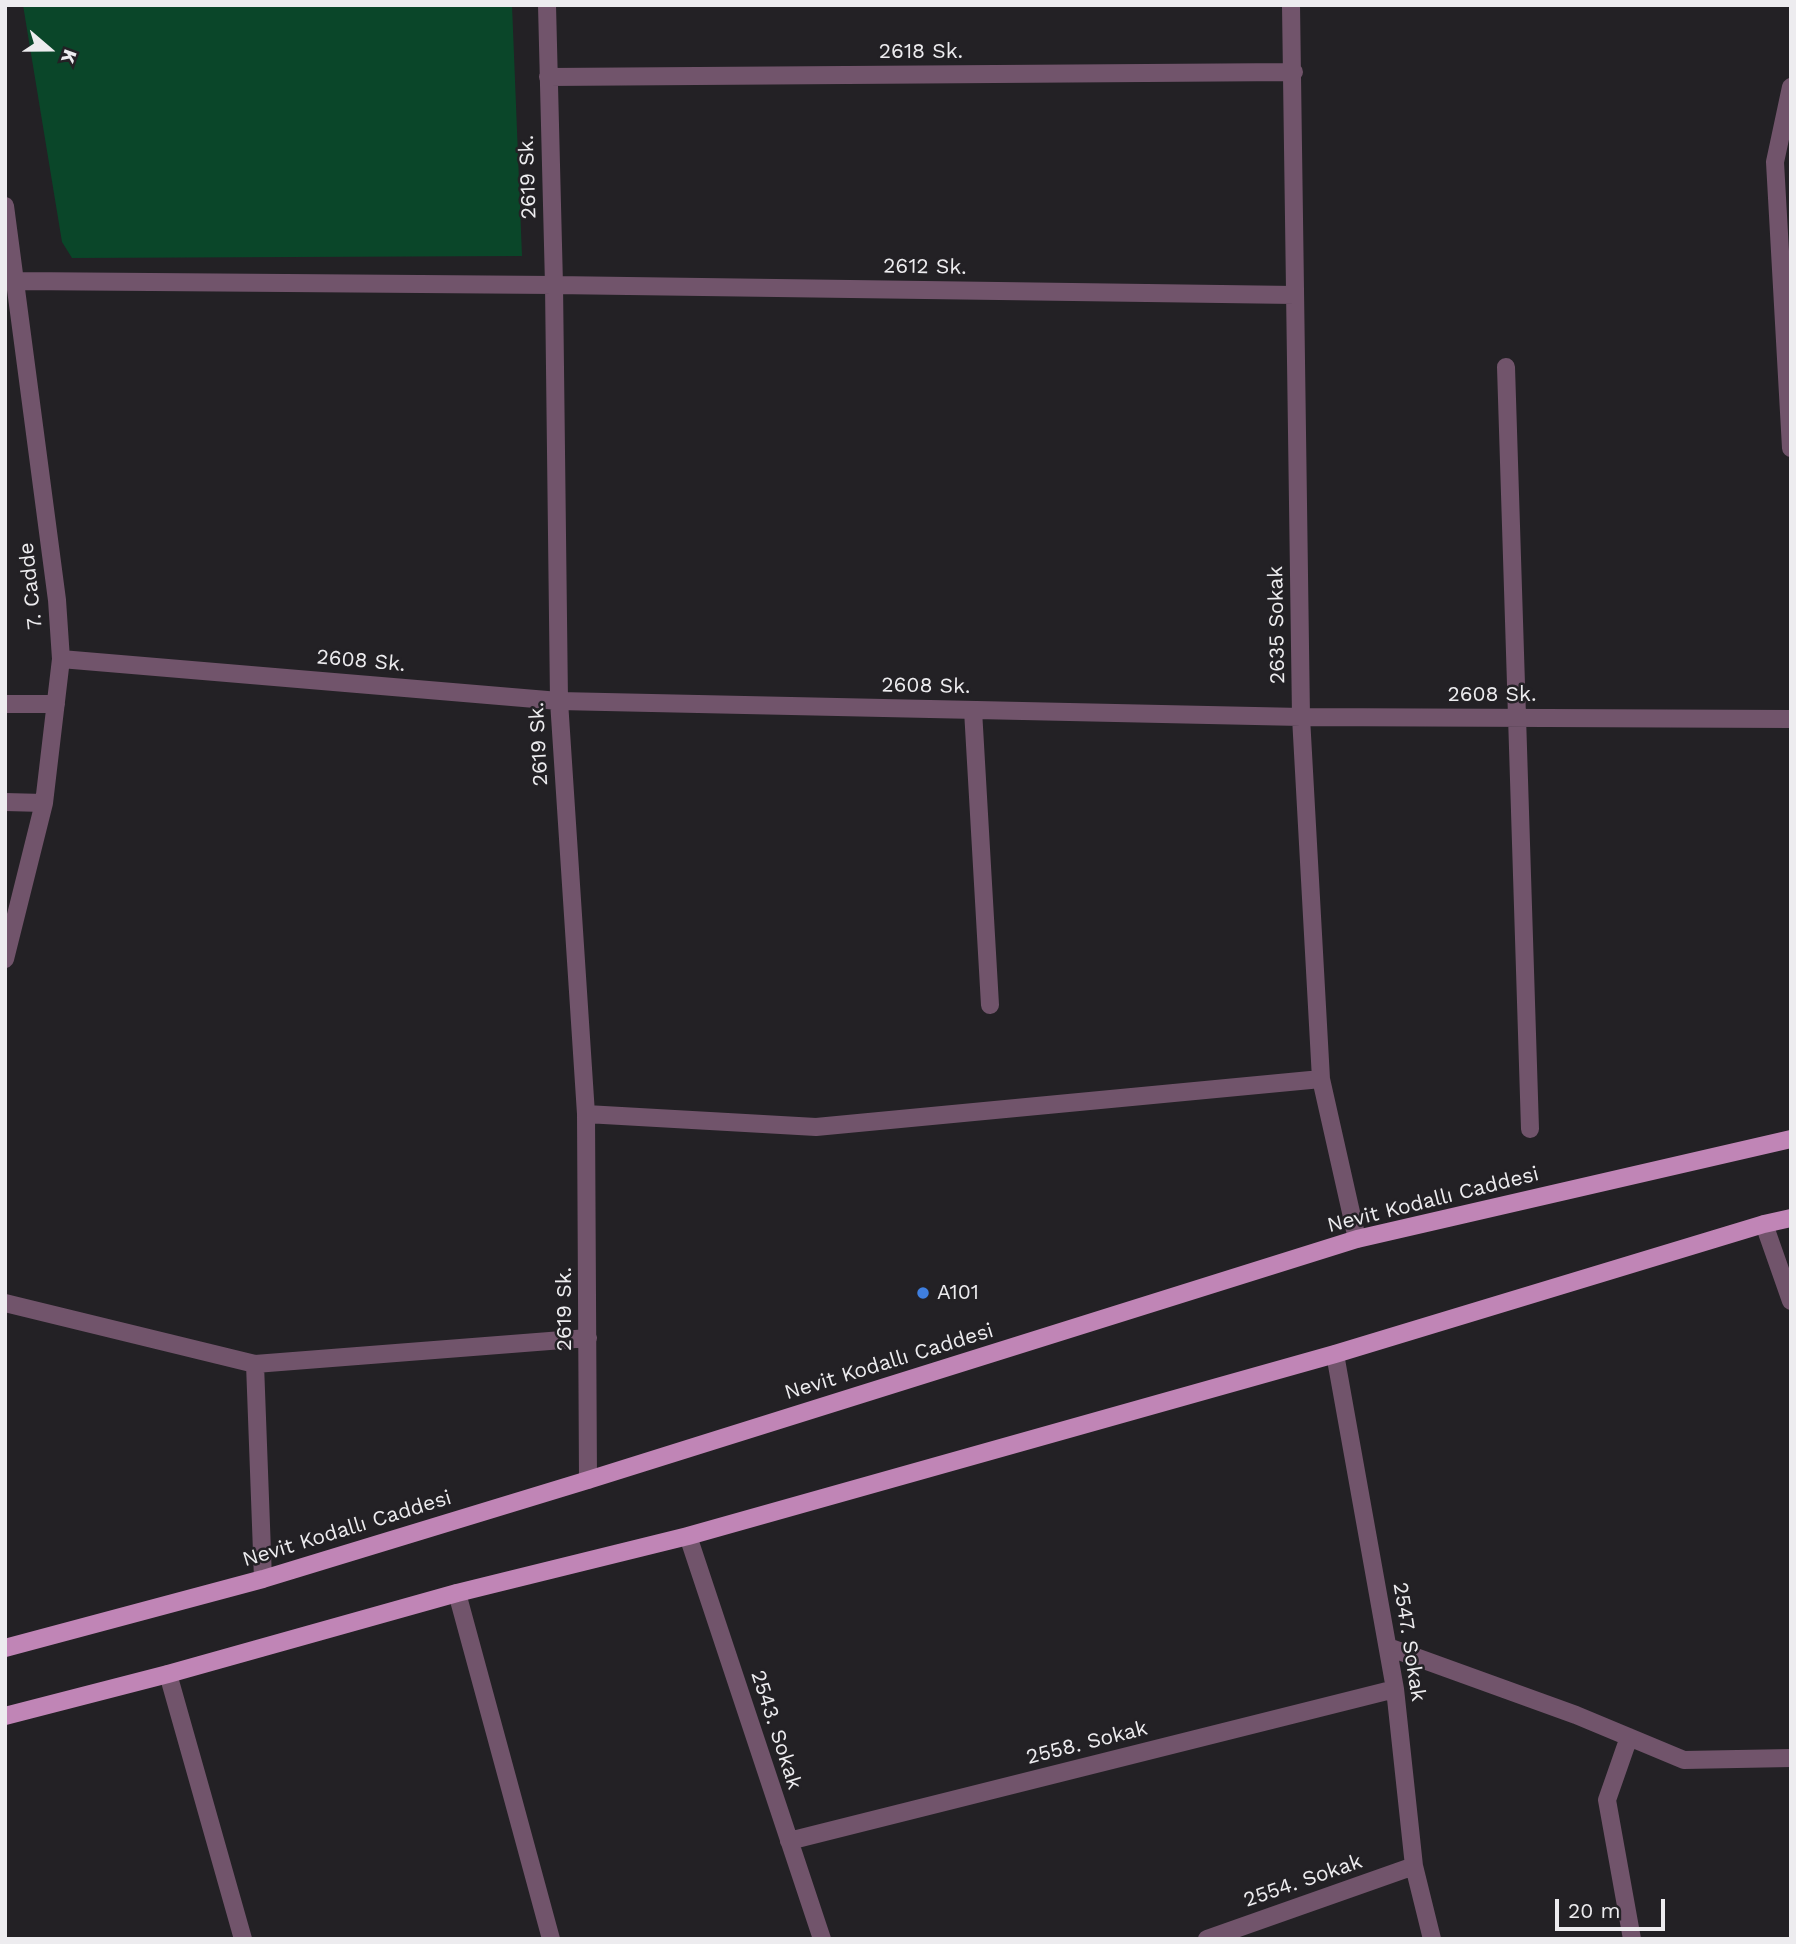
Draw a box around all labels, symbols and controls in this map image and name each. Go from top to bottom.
north arrow [14,14,84,84]
street label: 2618 Sk. [879,39,963,65]
text: K [56,46,82,66]
street label: 2619 Sk. [514,134,542,220]
street label: 2612 Sk. [883,254,967,280]
street label: 7. Cadde [14,541,48,631]
street label: 2635 Sokak [1263,566,1291,684]
street label: 2608 Sk. [316,645,406,677]
street label: 2608 Sk. [881,673,971,699]
street label: 2608 Sk. [1447,682,1537,708]
street label: 2619 Sk. [524,701,554,787]
street label: Nevit Kodallı Caddesi [1325,1162,1541,1238]
street label: 2619 Sk. [552,1267,578,1351]
place label: A101 [937,1280,979,1306]
marker: A101 [915,1285,931,1301]
street label: Nevit Kodallı Caddesi [782,1318,996,1406]
street label: Nevit Kodallı Caddesi [240,1485,454,1573]
street label: 2547. Sokak [1387,1581,1431,1703]
street label: 2543. Sokak [745,1667,807,1793]
street label: 2558. Sokak [1024,1716,1150,1770]
street label: 2554. Sokak [1240,1849,1366,1913]
scale bar [1558,1884,1668,1928]
text: 20 m [1568,1898,1620,1923]

